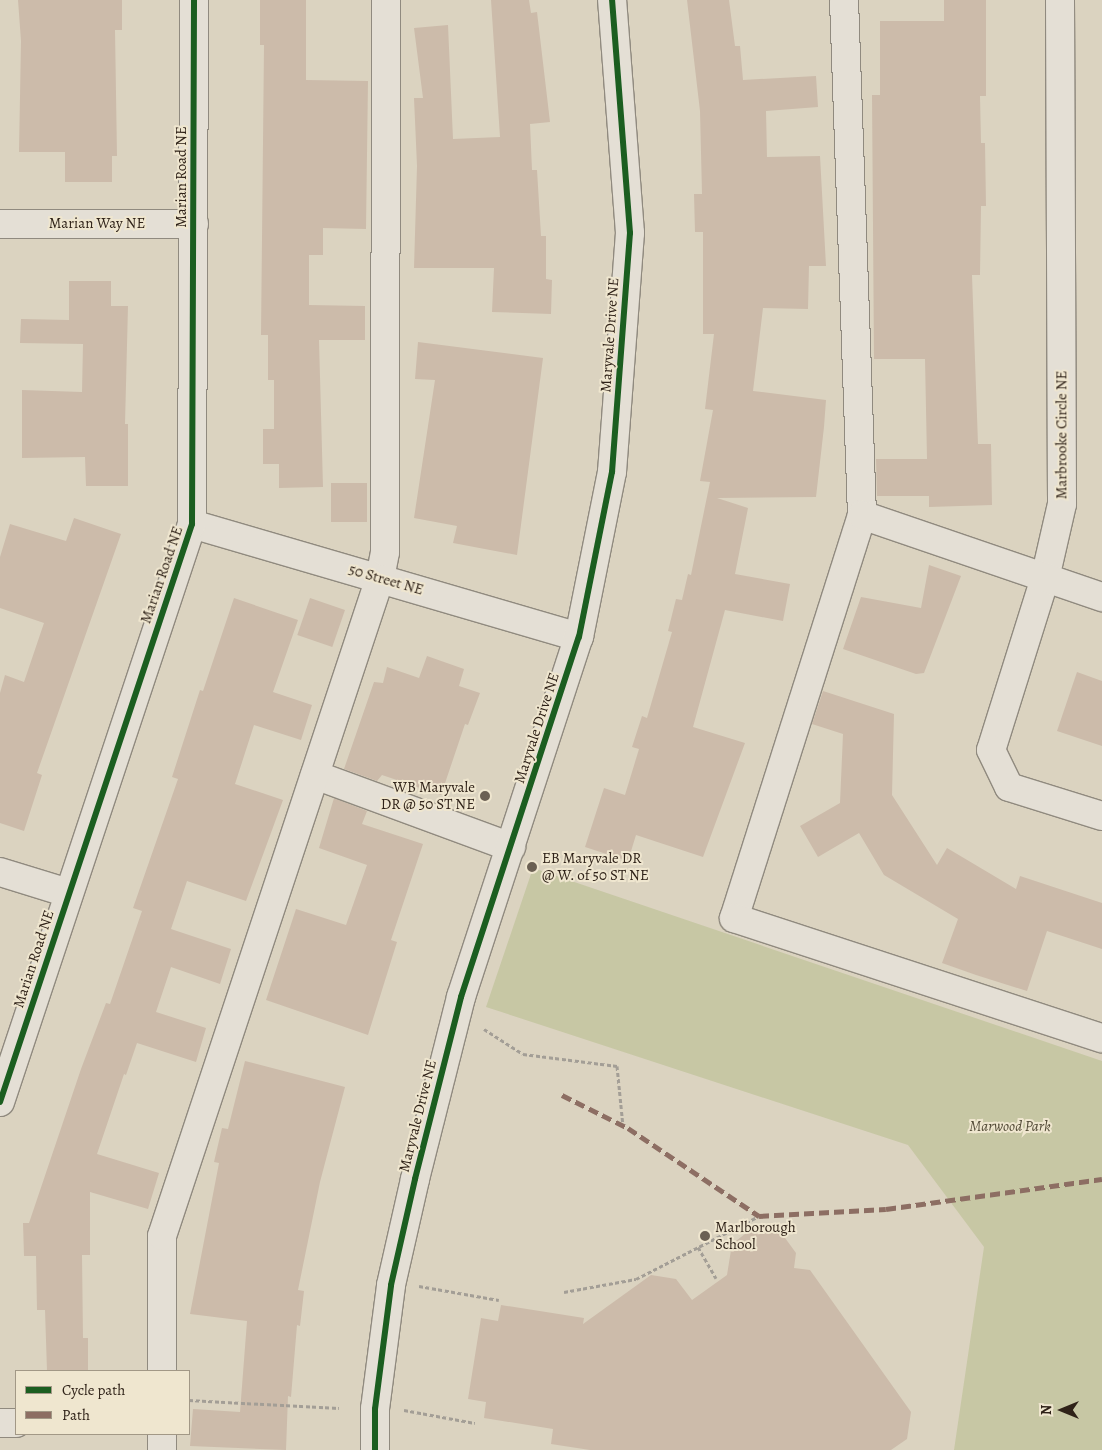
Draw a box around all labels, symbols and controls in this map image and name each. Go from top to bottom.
street label: Marian Road NE [173,126,191,228]
street label: Marian Way NE [49,215,145,233]
street label: Maryvale Drive NE [597,277,623,393]
street label: Marbrooke Circle NE [1053,371,1071,499]
street label: Marian Road NE [137,524,187,626]
street label: 50 Street NE [347,561,425,599]
street label: Maryvale Drive NE [511,670,563,786]
place label: WB Maryvale DR @ 50 ST NE [381,778,475,813]
marker: WB Maryvale DR @ 50 ST NE [479,790,491,802]
place label: EB Maryvale DR @ W. of 50 ST NE [542,849,649,884]
marker: EB Maryvale DR @ W. of 50 ST NE [526,861,538,873]
street label: Marian Road NE [10,908,58,1010]
street label: Maryvale Drive NE [395,1058,441,1174]
park label: Marwood Park [969,1118,1051,1136]
place label: Marlborough School [715,1218,796,1253]
marker: Marlborough School [699,1230,711,1242]
legend [15,1370,190,1435]
text: Cycle path [62,1380,125,1400]
north arrow [1037,1385,1087,1435]
text: Path [62,1405,90,1425]
text: N [1037,1405,1056,1415]

